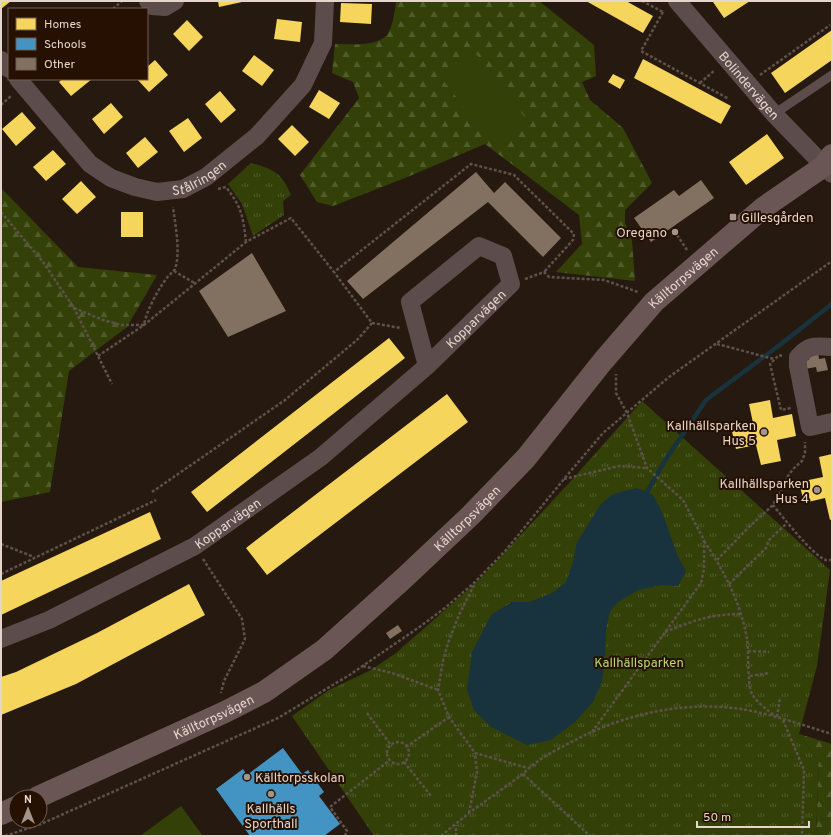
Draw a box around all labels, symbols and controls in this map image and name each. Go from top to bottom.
legend [8,8,148,80]
text: Homes [44,17,81,33]
text: Schools [44,37,86,53]
street label: Bolindervägen [714,49,781,124]
text: Other [44,57,76,73]
street label: Stålringen [171,158,230,200]
place label: Gillesgården [741,211,814,227]
marker: Gillesgården [728,212,738,222]
place label: Oregano [616,226,667,242]
marker: Oregano [670,227,680,237]
street label: Källtorpsvägen [646,244,722,313]
street label: Kopparvägen [444,287,510,353]
place label: Kallhällsparken Hus 5 [666,419,756,450]
marker: Kallhällsparken Hus 5 [759,427,769,437]
place label: Kallhällsparken Hus 4 [719,477,809,508]
street label: Källtorpsvägen [431,483,505,556]
marker: Kallhällsparken Hus 4 [812,485,822,495]
street label: Kopparvägen [192,496,265,554]
park label: Kallhällsparken [594,656,684,672]
street label: Källtorpsvägen [172,692,257,744]
place label: Källtorpsskolan [255,771,345,787]
marker: Källtorpsskolan [242,772,252,782]
north arrow [8,789,48,829]
marker: Kallhälls Sporthall [266,789,276,799]
text: N [24,793,32,807]
place label: Kallhälls Sporthall [244,802,298,833]
scale bar [697,803,809,829]
text: 50 m [703,810,731,826]

